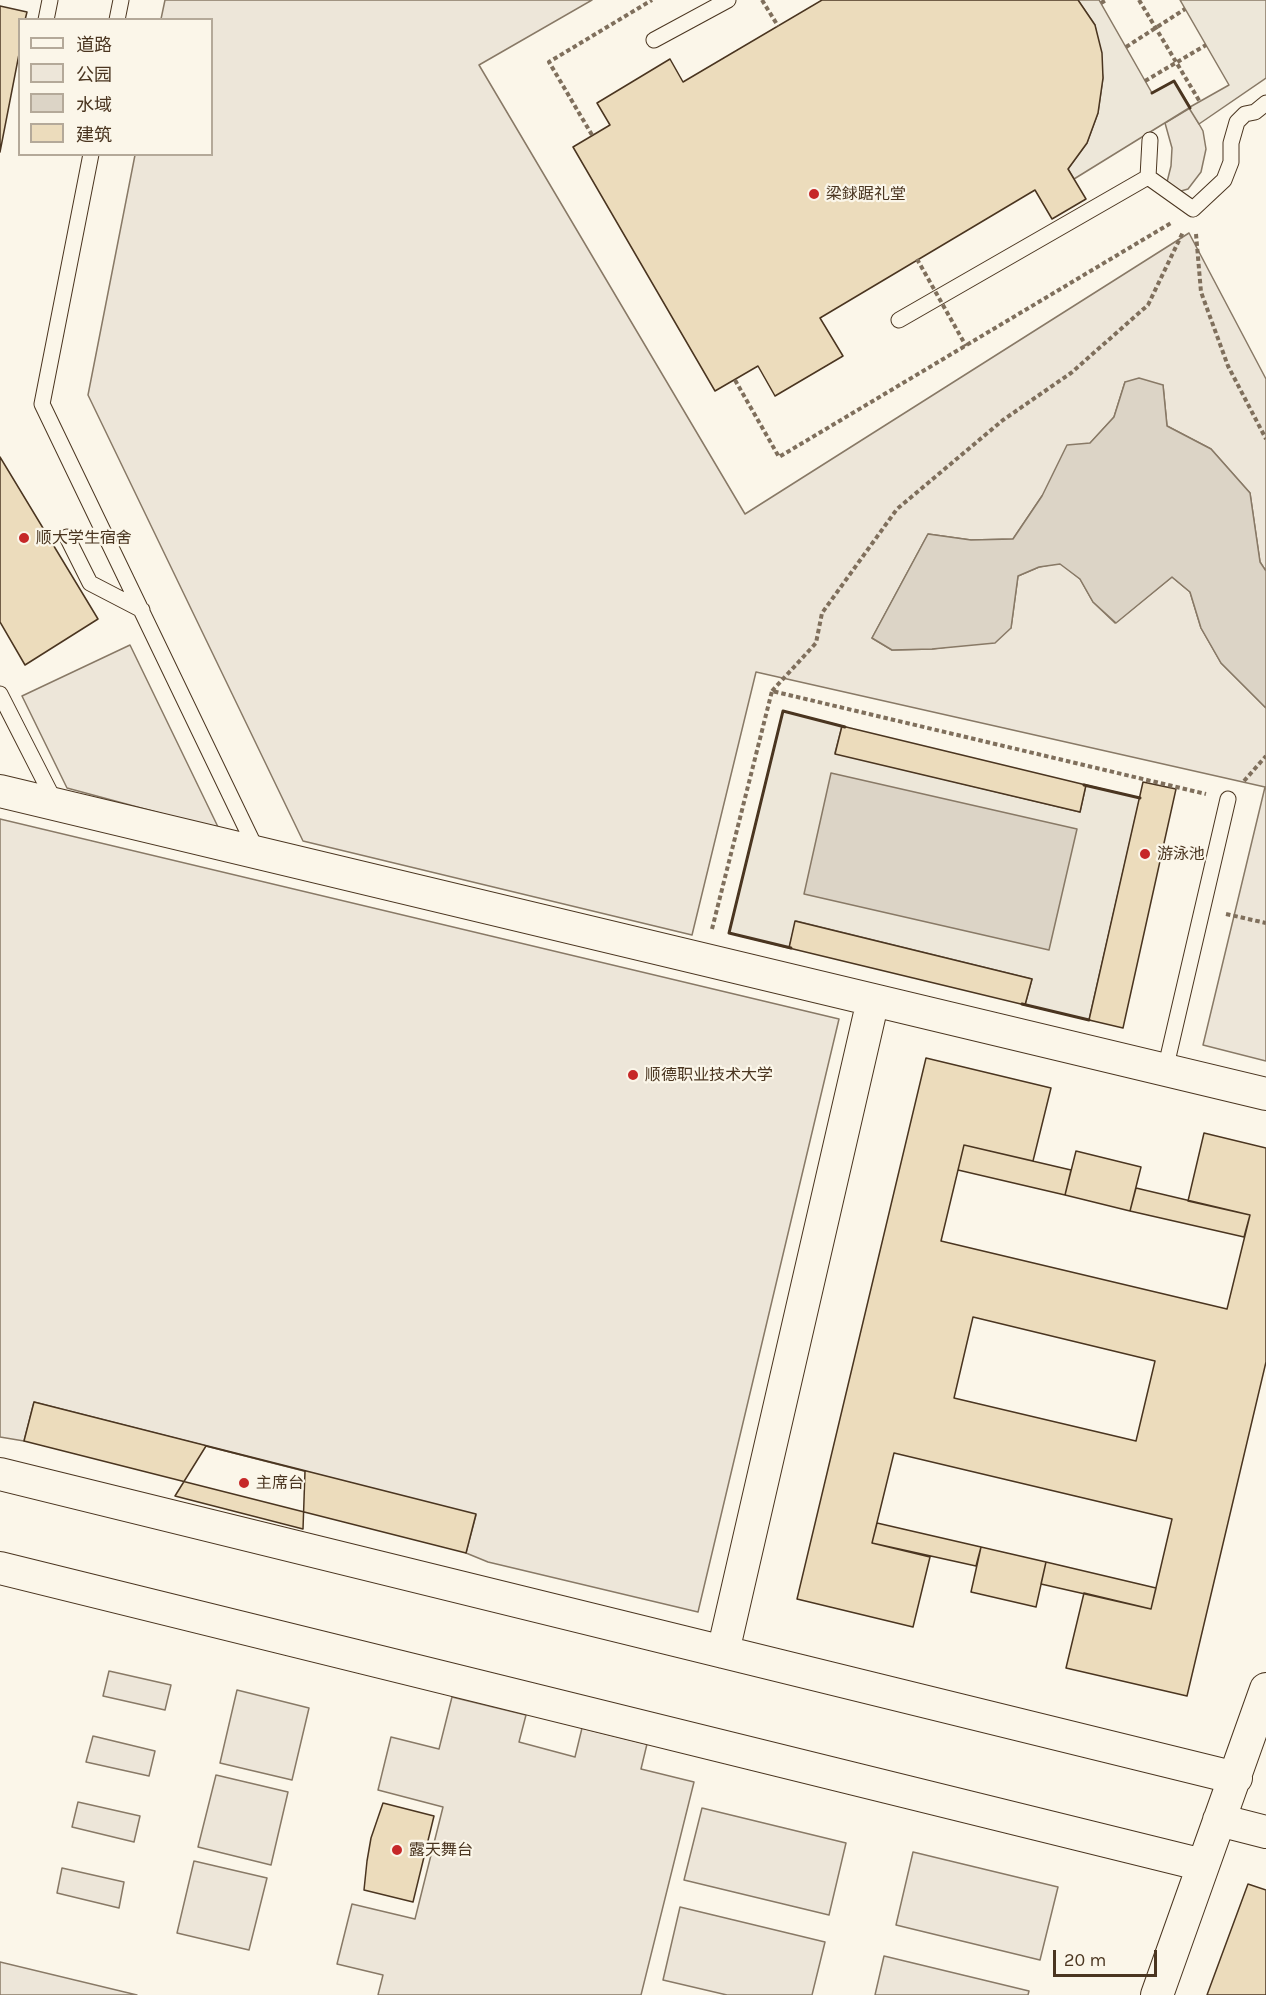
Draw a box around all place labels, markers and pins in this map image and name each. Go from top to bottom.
place label: 梁銶踞礼堂 [826,184,906,204]
marker: 梁銶踞礼堂 [807,187,821,201]
place label: 顺大学生宿舍 [36,528,132,548]
marker: 顺大学生宿舍 [17,531,31,545]
place label: 游泳池 [1157,844,1205,864]
marker: 游泳池 [1138,847,1152,861]
place label: 顺德职业技术大学 [645,1065,773,1085]
marker: 顺德职业技术大学 [626,1068,640,1082]
place label: 主席台 [256,1473,304,1493]
marker: 主席台 [237,1476,251,1490]
place label: 露天舞台 [409,1840,473,1860]
marker: 露天舞台 [390,1843,404,1857]

